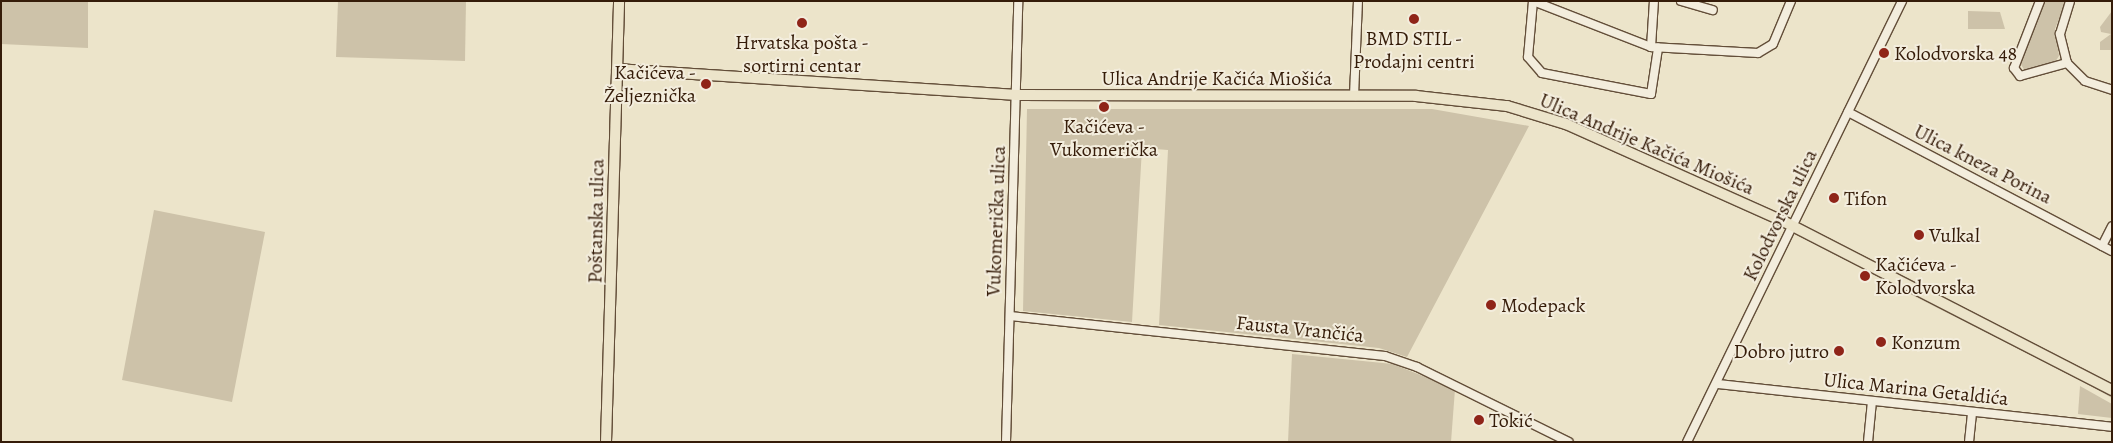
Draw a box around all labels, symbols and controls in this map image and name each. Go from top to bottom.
marker: BMD STIL - Prodajni centri [1408,13,1420,25]
marker: Hrvatska pošta - sortirni centar [796,17,808,29]
place label: BMD STIL - Prodajni centri [1353,27,1475,74]
place label: Hrvatska pošta - sortirni centar [735,31,869,78]
place label: Kolodvorska 48 [1894,41,2017,65]
marker: Kolodvorska 48 [1878,47,1890,59]
place label: Kačićeva - Željeznička [604,60,696,107]
street label: Ulica Andrije Kačića Miošića [1102,66,1332,90]
marker: Kačićeva - Željeznička [700,78,712,90]
street label: Ulica Andrije Kačića Miošića [1536,88,1758,200]
marker: Kačićeva - Vukomerička [1098,101,1110,113]
place label: Kačićeva - Vukomerička [1050,115,1158,162]
street label: Ulica kneza Porina [1910,119,2056,209]
street label: Vukomerička ulica [981,145,1011,297]
street label: Kolodvorska ulica [1738,145,1822,285]
street label: Poštanska ulica [583,158,609,284]
place label: Tifon [1844,186,1887,210]
marker: Tifon [1828,192,1840,204]
place label: Vulkal [1929,223,1980,247]
marker: Vulkal [1913,229,1925,241]
place label: Kačićeva - Kolodvorska [1875,252,1976,299]
marker: Kačićeva - Kolodvorska [1859,270,1871,282]
place label: Modepack [1501,293,1585,317]
marker: Modepack [1485,299,1497,311]
street label: Fausta Vrančića [1235,310,1365,348]
place label: Konzum [1891,330,1961,354]
marker: Konzum [1875,336,1887,348]
place label: Dobro jutro [1734,339,1829,363]
marker: Dobro jutro [1833,345,1845,357]
street label: Ulica Marina Getaldića [1822,367,2010,411]
place label: Tokić [1489,408,1533,432]
marker: Tokić [1473,414,1485,426]

